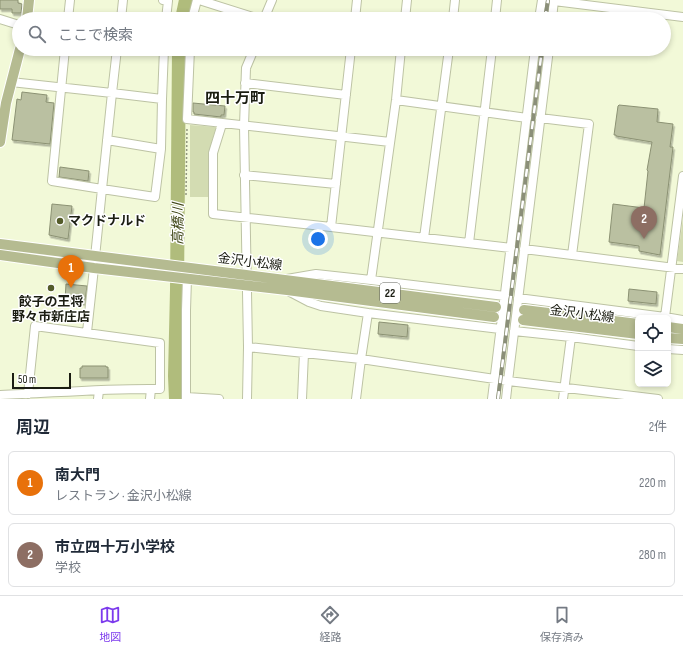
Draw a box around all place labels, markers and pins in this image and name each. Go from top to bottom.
pin: 2 [631,206,657,239]
place label: マクドナルド [68,213,146,229]
marker: マクドナルド [55,216,65,226]
pin: 1 [58,255,84,288]
marker: 餃子の王将 野々市新庄店 [46,283,56,293]
place label: 餃子の王将 野々市新庄店 [12,294,90,325]

